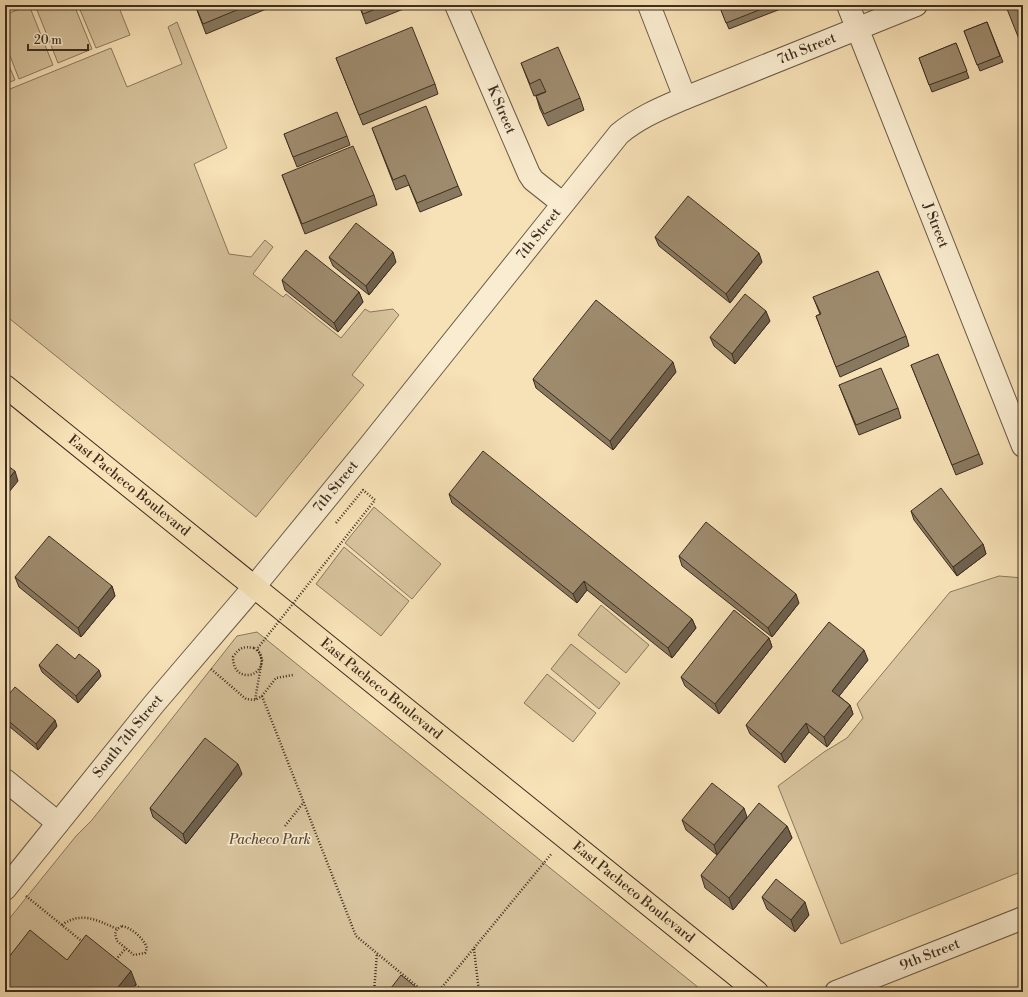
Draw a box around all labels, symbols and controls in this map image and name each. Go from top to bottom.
scale bar [28,26,88,52]
street label: 7th Street [775,29,839,69]
text: 20 m [34,33,62,48]
street label: K Street [483,83,520,137]
street label: J Street [918,199,953,251]
street label: 7th Street [513,204,565,264]
street label: East Pacheco Boulevard [64,431,194,540]
street label: 7th Street [310,457,362,516]
street label: East Pacheco Boulevard [316,634,446,744]
street label: South 7th Street [89,691,167,782]
park label: Pacheco Park [228,831,311,849]
street label: East Pacheco Boulevard [569,838,698,947]
street label: 9th Street [897,935,963,975]

